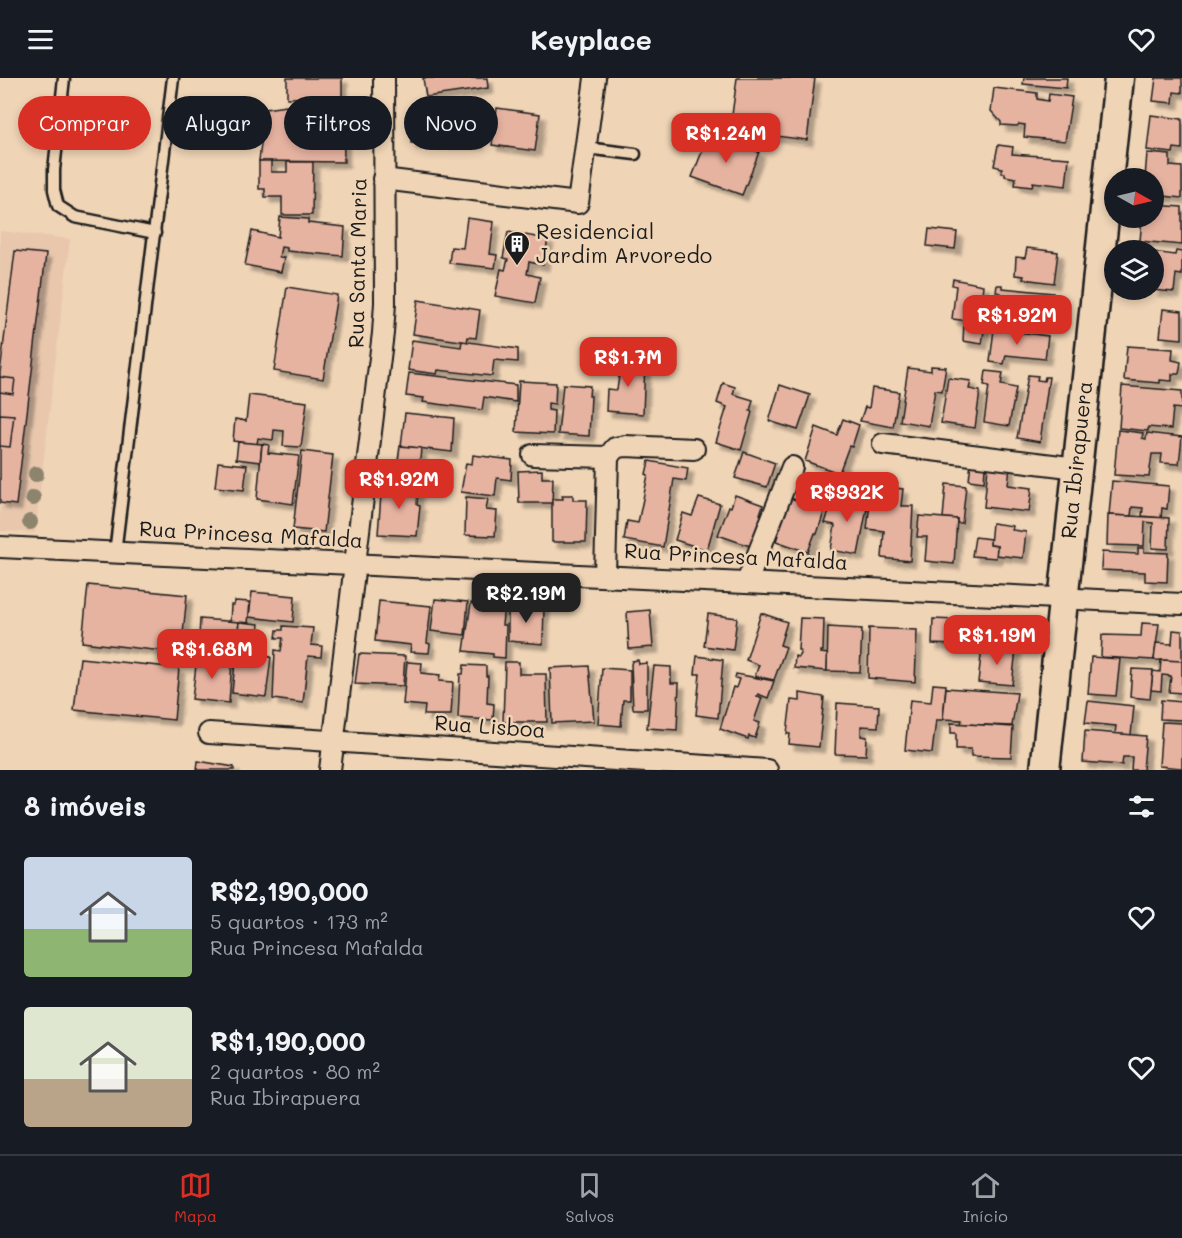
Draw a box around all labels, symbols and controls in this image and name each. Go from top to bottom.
text: Keyplace [530,22,652,57]
icon: menu [24,23,57,56]
icon: heart [1125,23,1158,56]
chip: Comprar [18,96,151,150]
chip: Alugar [163,96,272,150]
chip: Filtros [284,96,392,150]
chip: Novo [404,96,498,150]
pin: R$1.24M [671,113,781,164]
text: R$1.24M [685,119,767,145]
north arrow [1104,168,1164,228]
map controls [1104,168,1164,300]
street label: Rua Santa Maria [342,178,371,348]
place label: Residencial Jardim Arvoredo [536,217,712,268]
building icon: Residencial Jardim Arvoredo [502,229,532,267]
button: layers [1104,240,1164,300]
pin: R$1.92M [962,295,1072,346]
text: R$1.92M [977,301,1057,327]
pin: R$1.7M [579,337,677,388]
text: R$1.7M [594,343,662,369]
street label: Rua Ibirapuera [1054,380,1097,540]
pin: R$1.92M [344,459,454,510]
text: R$1.92M [359,465,439,491]
pin: R$932K [798,472,896,523]
text: R$932K [810,478,884,504]
street label: Rua Princesa Mafalda [138,514,364,553]
street label: Rua Princesa Mafalda [623,536,849,575]
pin: R$2.19M [471,573,581,624]
text: R$2.19M [486,579,566,605]
pin: R$1.19M [942,615,1052,666]
text: R$1.19M [958,621,1036,647]
pin: R$1.68M [157,629,267,680]
text: R$1.68M [171,635,253,661]
street label: Rua Lisboa [434,708,547,743]
text: 8 imóveis [24,789,146,823]
icon: filters [1125,790,1158,823]
text: R$2,190,000 [210,874,369,908]
icon: home [72,881,144,953]
icon: heart [1125,901,1158,934]
text: 5 quartos · 173 m² [210,908,388,934]
text: Rua Princesa Mafalda [210,934,424,960]
text: R$1,190,000 [210,1024,366,1058]
icon: home [72,1031,144,1103]
icon: heart [1125,1051,1158,1084]
text: 2 quartos · 80 m² [210,1058,380,1084]
text: Rua Ibirapuera [210,1084,361,1110]
tab: Mapa [174,1169,217,1226]
tab: Salvos [566,1169,614,1226]
tab: Início [963,1169,1008,1226]

